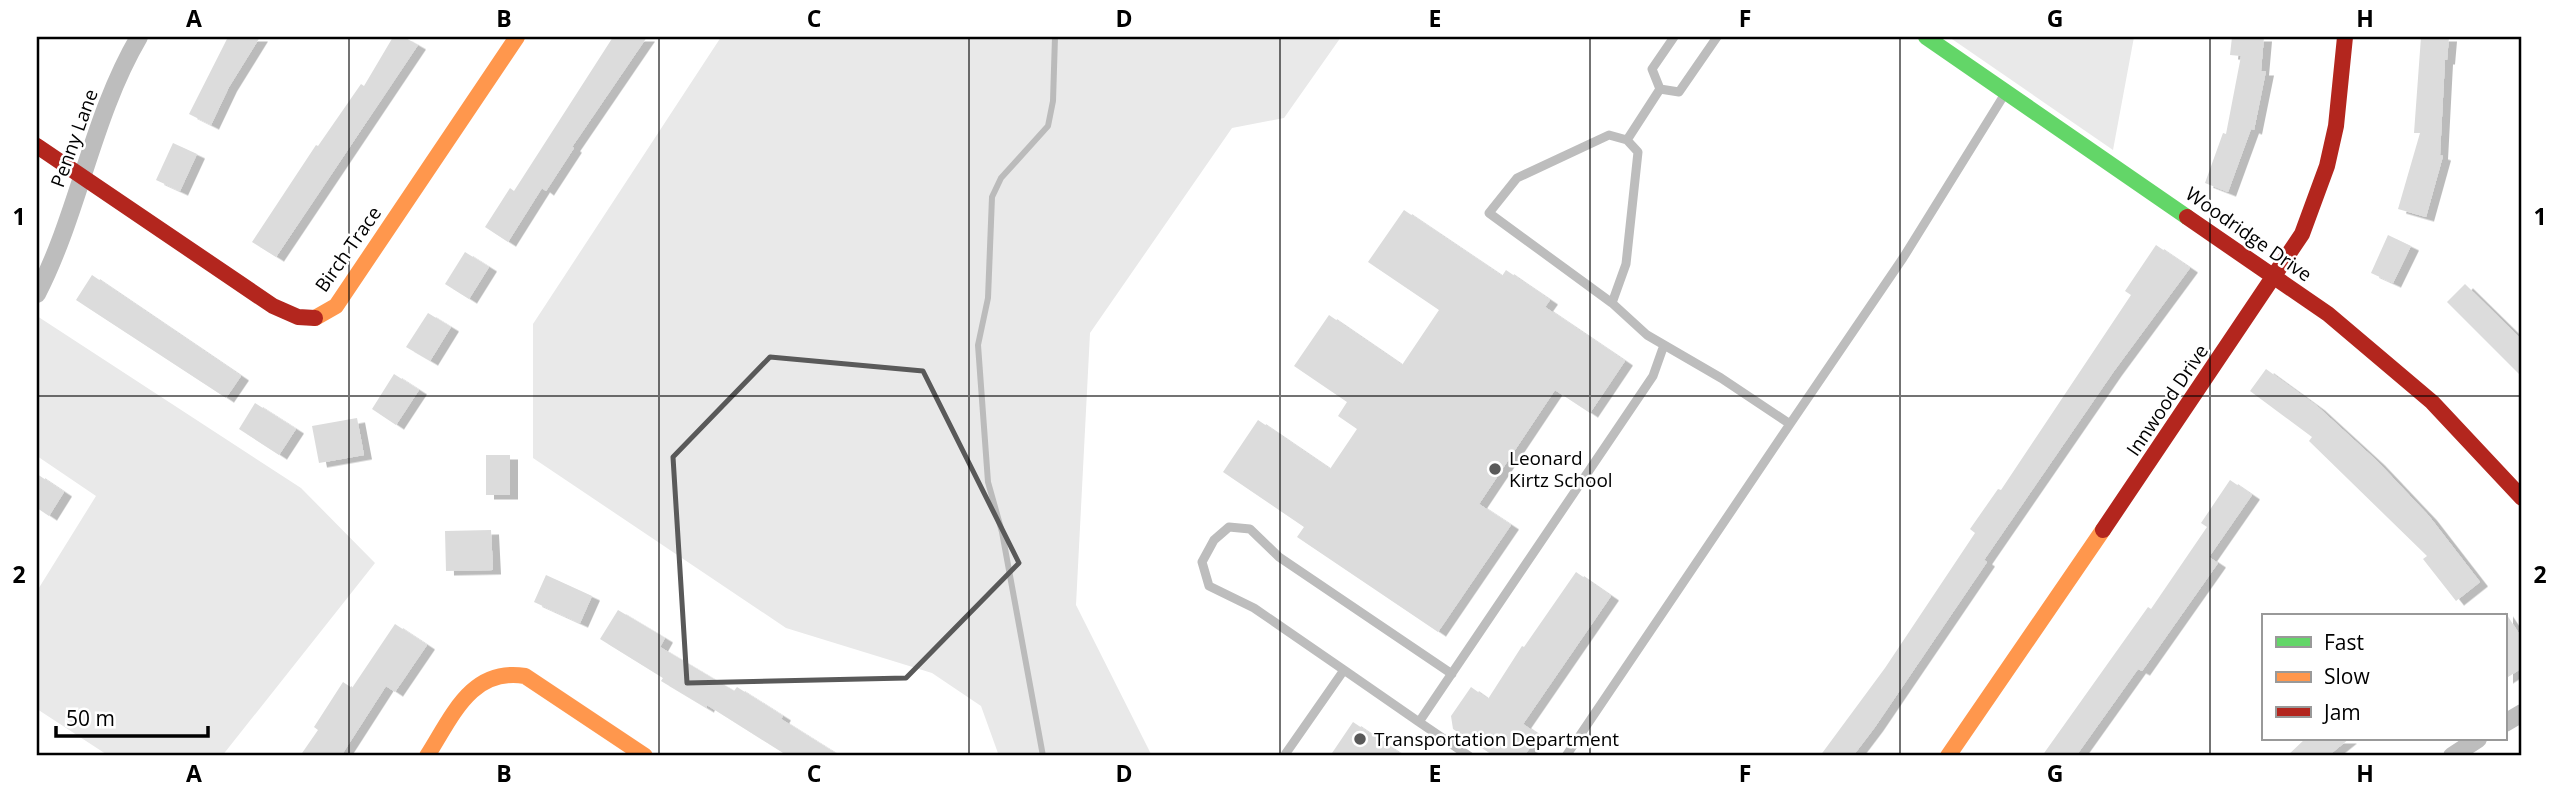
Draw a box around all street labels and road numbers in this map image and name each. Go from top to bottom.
street label: Penny Lane [44,85,104,191]
street label: Woodridge Drive [2181,181,2317,287]
street label: Birch Trace [309,201,387,297]
street label: Innwood Drive [2120,339,2214,461]

